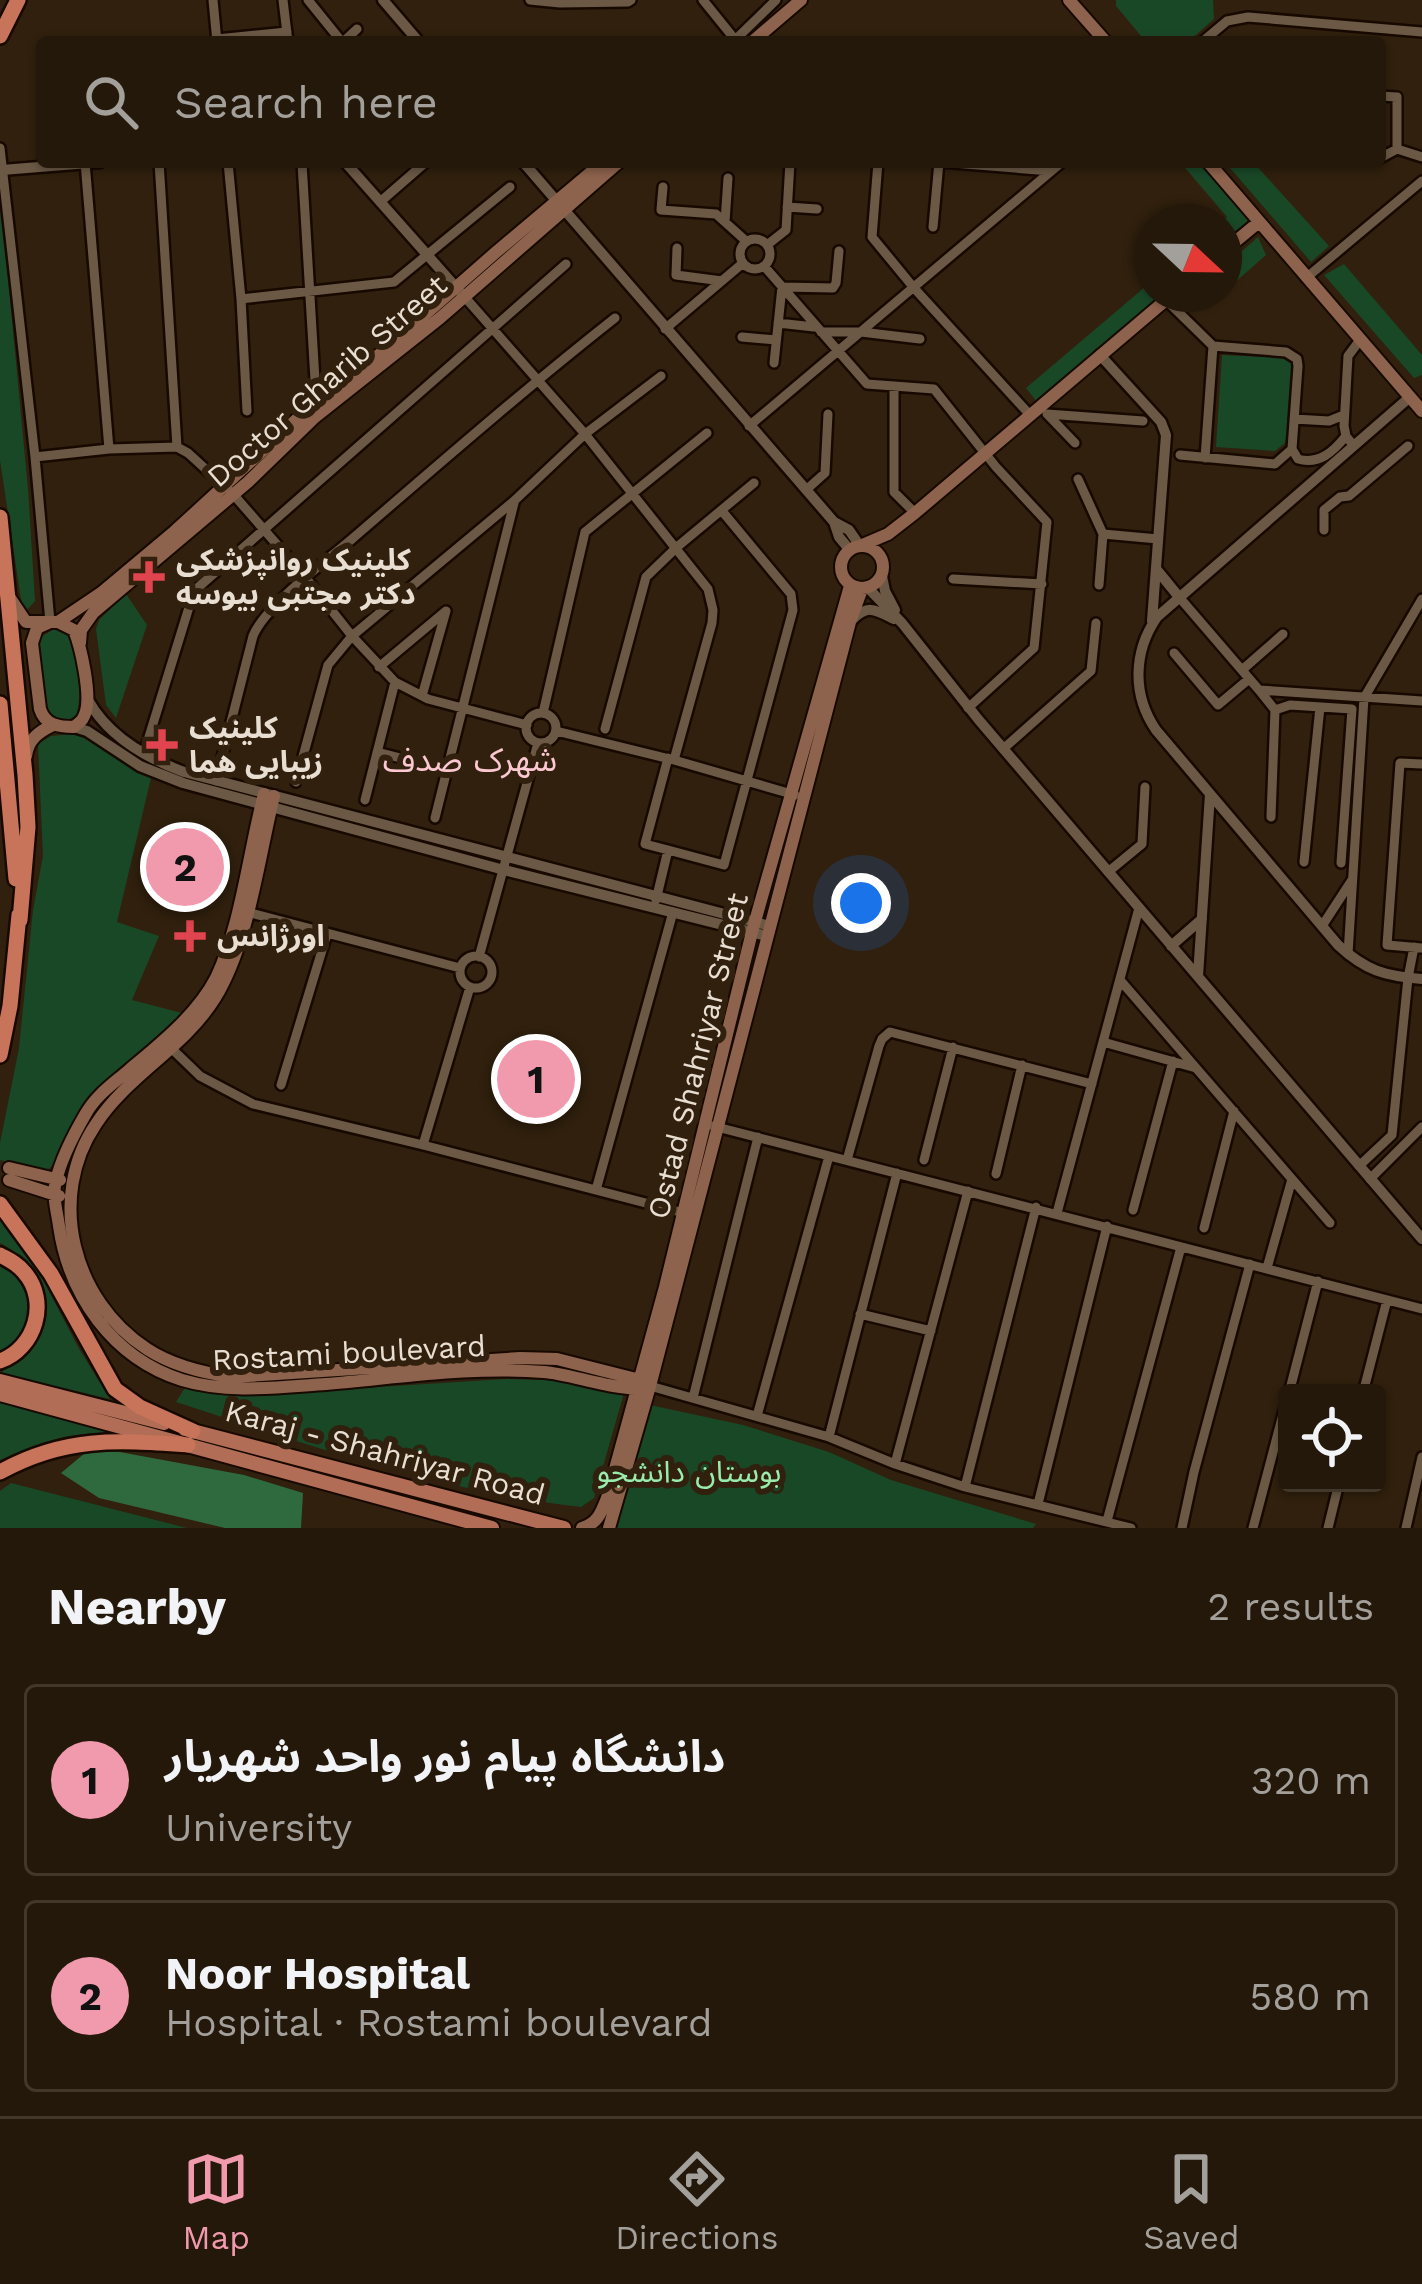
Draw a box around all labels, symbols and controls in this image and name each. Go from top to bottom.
search box [36,36,1386,168]
icon: search [78,69,144,135]
text: Search here [174,76,438,129]
north arrow [1134,204,1242,312]
street label: Doctor Gharib Street [200,267,454,494]
place label: کلینیک روانپزشکی دکتر مجتبی بیوسه [176,542,416,611]
marker: کلینیک روانپزشکی دکتر مجتبی بیوسه [133,561,165,593]
place label: کلینیک زیبایی هما [189,710,323,779]
marker: کلینیک زیبایی هما [146,729,178,761]
district label: شهرک صدف [383,740,557,779]
pin: 2 [146,822,224,912]
your location [831,873,891,933]
street label: Ostad Shahriyar Street [640,889,755,1222]
place label: اورژانس [217,918,325,953]
marker: اورژانس [174,920,206,952]
pin: 1 [497,1034,575,1124]
street label: Rostami boulevard [211,1328,487,1377]
map controls [1278,1384,1386,1492]
button: locate [1278,1384,1386,1492]
street label: Karaj - Shahriyar Road [221,1393,549,1512]
park label: بوستان دانشجو [597,1454,781,1489]
text: Nearby [48,1577,226,1636]
text: 2 results [1208,1584,1374,1629]
text: دانشگاه پیام نور واحد شهریار [165,1730,725,1783]
text: 1 [82,1758,98,1803]
text: 320 m [1251,1758,1371,1803]
text: University [165,1805,352,1850]
text: Noor Hospital [165,1947,470,2000]
text: 2 [78,1974,102,2019]
text: 580 m [1250,1974,1371,2019]
text: Hospital · Rostami boulevard [165,2000,712,2045]
tab: Map [183,2146,250,2257]
tab: Directions [615,2146,778,2257]
tab: Saved [1144,2146,1239,2257]

